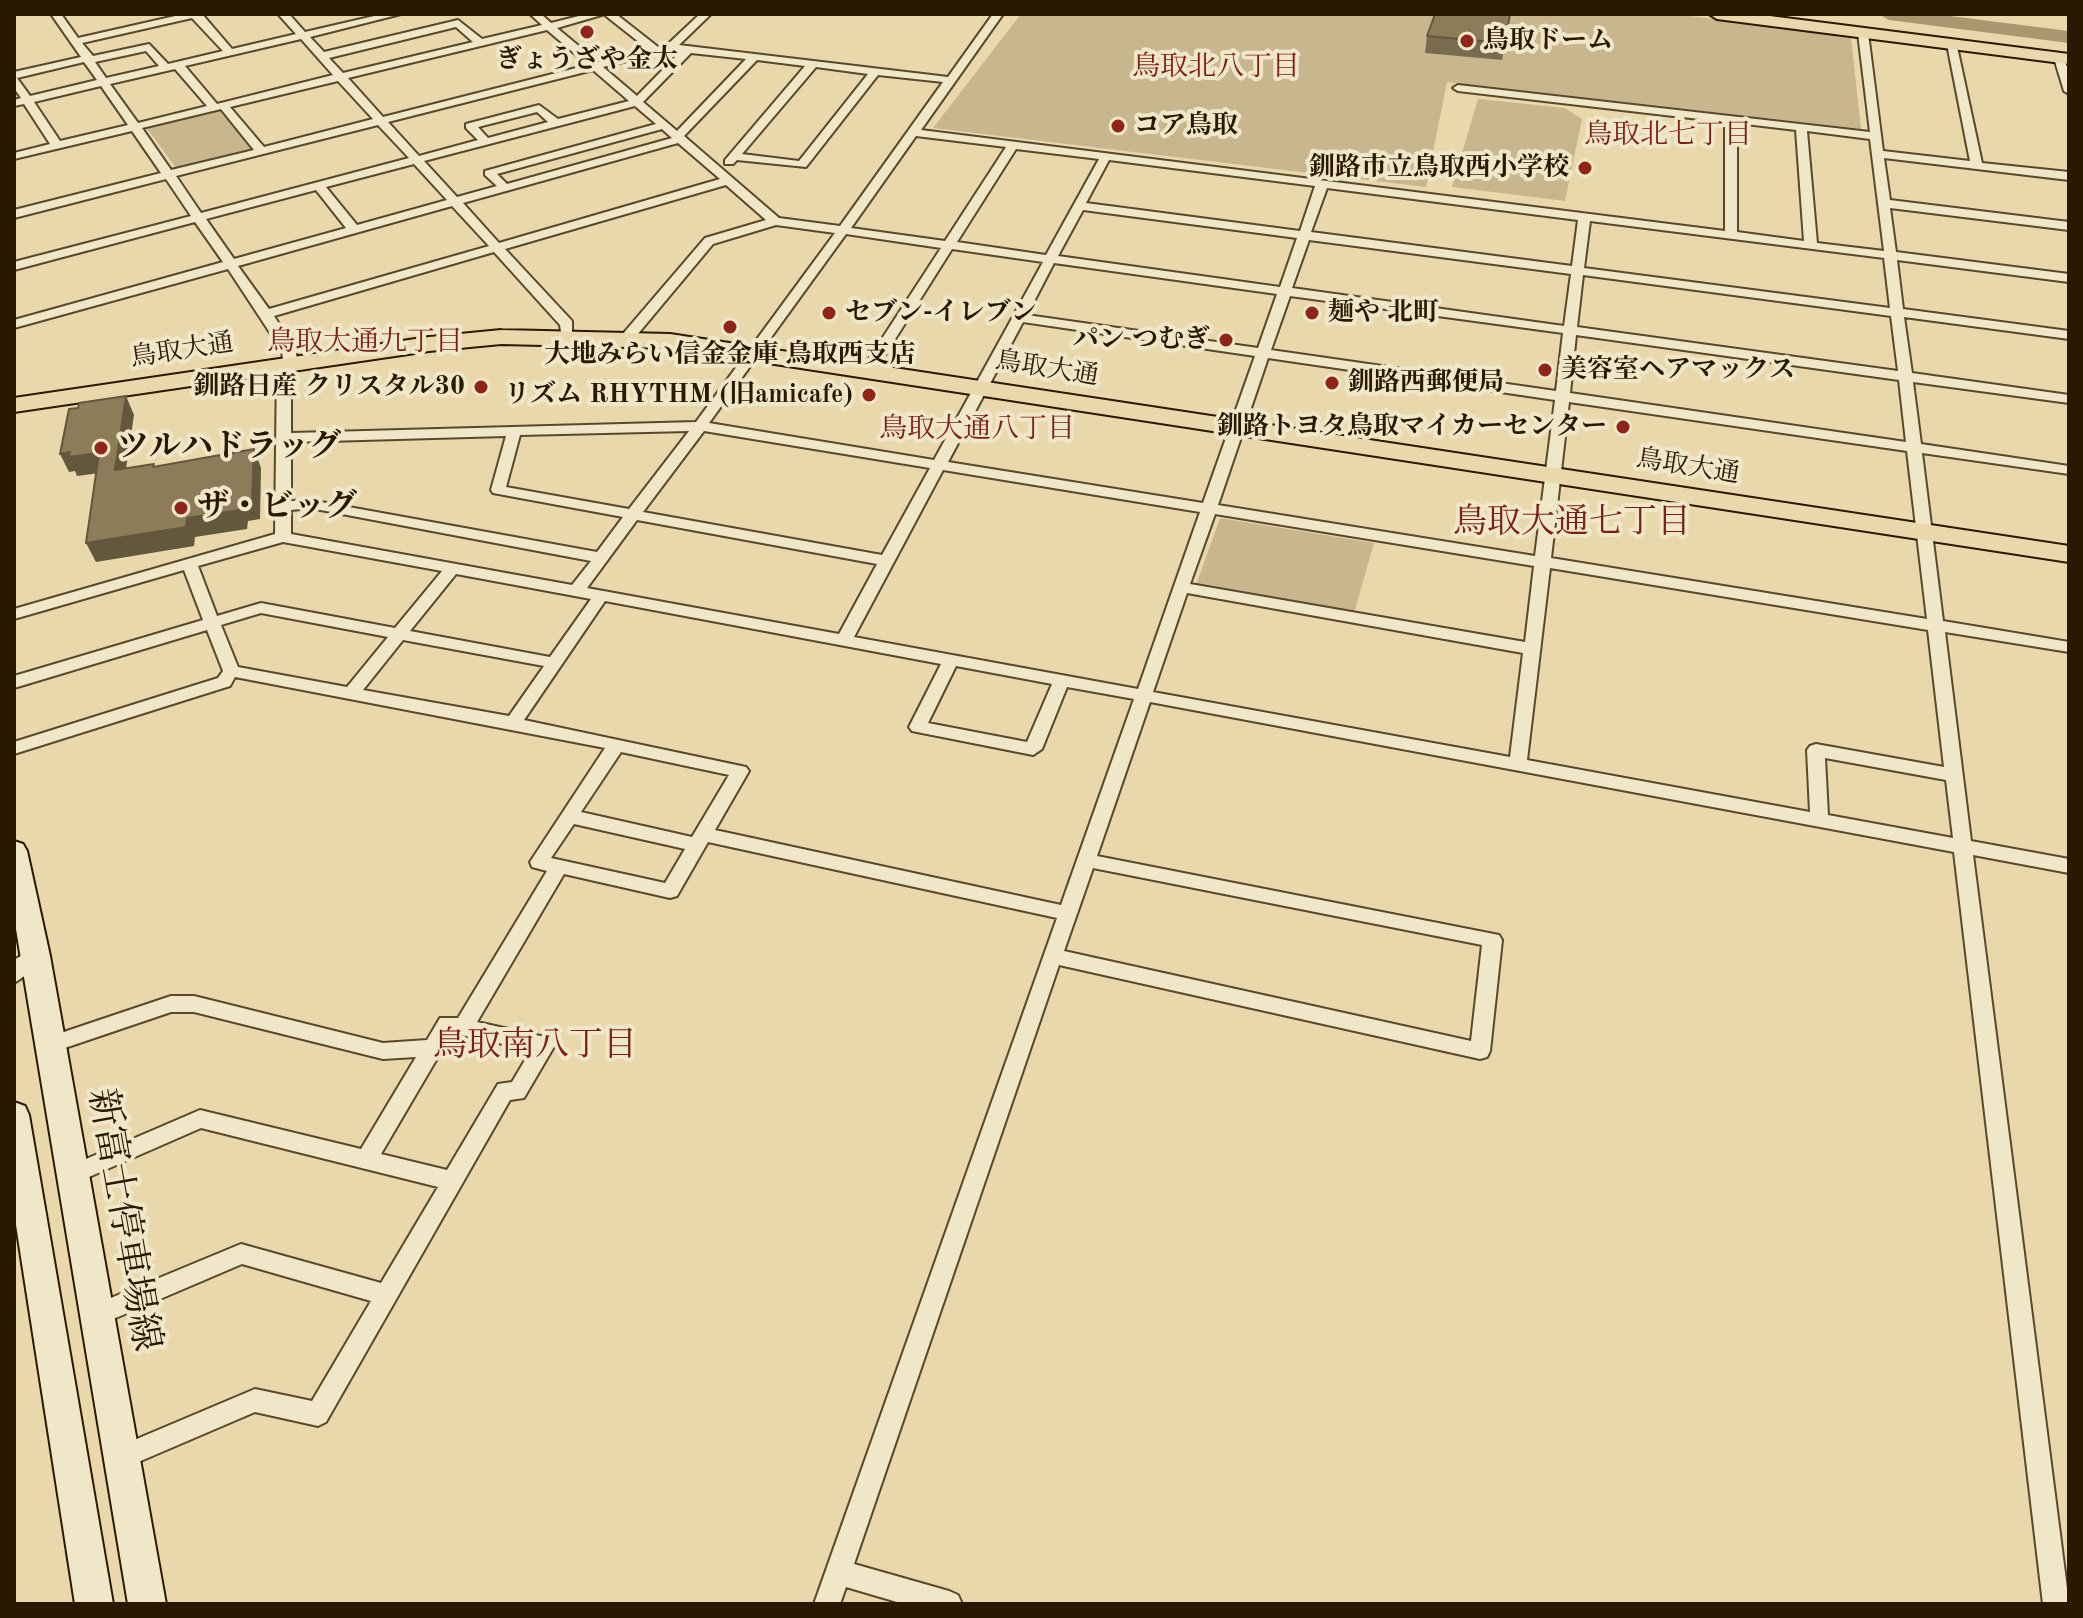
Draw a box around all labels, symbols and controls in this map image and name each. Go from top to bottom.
marker: ぎょうざや金太 [578,23,596,41]
place label: 鳥取ドーム [1483,25,1613,57]
marker: 鳥取ドーム [1458,32,1476,50]
place label: ぎょうざや金太 [496,44,678,76]
district label: 鳥取北八丁目 [1132,51,1300,85]
place label: コア鳥取 [1134,110,1238,142]
marker: コア鳥取 [1109,117,1127,135]
district label: 鳥取北七丁目 [1584,119,1752,153]
place label: 釧路市立鳥取西小学校 [1309,152,1569,184]
marker: 釧路市立鳥取西小学校 [1576,159,1594,177]
place label: セブン-イレブン [845,297,1037,329]
place label: 麺や 北町 [1328,297,1439,329]
marker: セブン-イレブン [820,304,838,322]
marker: 麺や 北町 [1303,304,1321,322]
marker: 大地みらい信金金庫 鳥取西支店 [721,318,739,336]
place label: パン つむぎ [1073,324,1210,356]
district label: 鳥取大通九丁目 [267,326,463,360]
street label: 鳥取大通 [128,327,236,375]
marker: パン つむぎ [1217,331,1235,349]
place label: 大地みらい信金金庫 鳥取西支店 [544,339,916,371]
street label: 鳥取大通 [993,345,1101,393]
place label: 美容室ヘアマックス [1561,354,1795,386]
marker: 美容室ヘアマックス [1536,361,1554,379]
place label: 釧路西郵便局 [1348,367,1504,399]
place label: 釧路日産 クリスタル30 [194,371,465,403]
marker: 釧路西郵便局 [1323,374,1341,392]
marker: 釧路日産 クリスタル30 [472,378,490,396]
place label: リズム RHYTHM (旧amicafe) [504,379,853,411]
marker: リズム RHYTHM (旧amicafe) [860,386,878,404]
place label: 釧路トヨタ鳥取マイカーセンター [1217,411,1607,443]
district label: 鳥取大通八丁目 [879,413,1075,447]
marker: 釧路トヨタ鳥取マイカーセンター [1614,418,1632,436]
place label: ツルハドラッグ [117,429,341,467]
marker: ツルハドラッグ [92,439,110,457]
street label: 鳥取大通 [1634,443,1742,491]
place label: ザ・ビッグ [197,489,357,527]
marker: ザ・ビッグ [172,499,190,517]
district label: 鳥取大通七丁目 [1453,503,1691,543]
district label: 鳥取南八丁目 [433,1026,637,1066]
street label: 新富士停車場線 [77,1085,169,1355]

